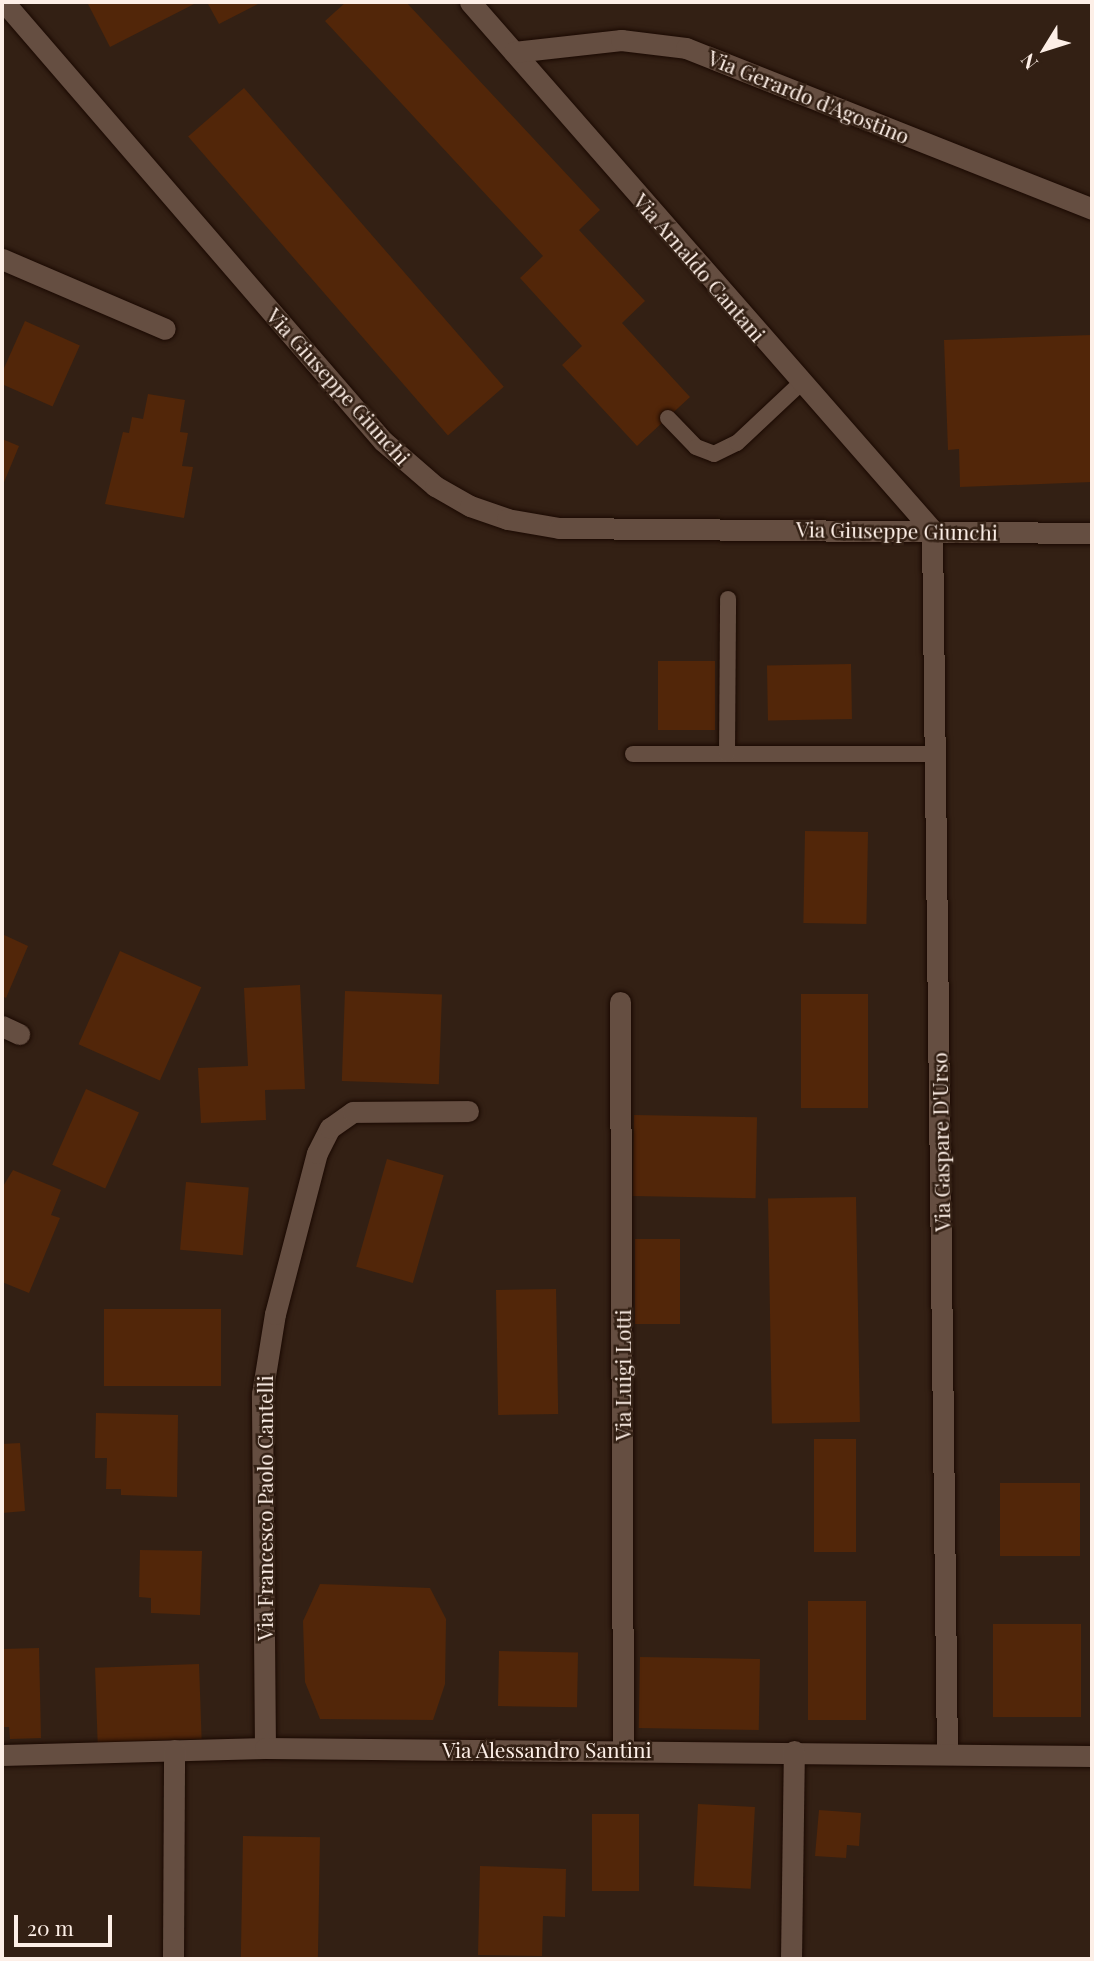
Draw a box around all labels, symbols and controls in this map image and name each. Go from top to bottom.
north arrow [1010,14,1080,84]
street label: Via Gerardo d'Agostino [704,44,914,148]
text: N [1014,49,1043,75]
street label: Via Arnaldo Cantani [629,187,771,347]
street label: Via Giuseppe Giunchi [262,302,416,470]
street label: Via Giuseppe Giunchi [796,516,998,544]
street label: Via Gaspare D'Urso [926,1052,954,1232]
street label: Via Luigi Lotti [609,1309,635,1441]
street label: Via Francesco Paolo Cantelli [251,1375,277,1641]
street label: Via Alessandro Santini [442,1736,652,1762]
scale bar [18,1902,116,1946]
text: 20 m [27,1913,74,1941]

